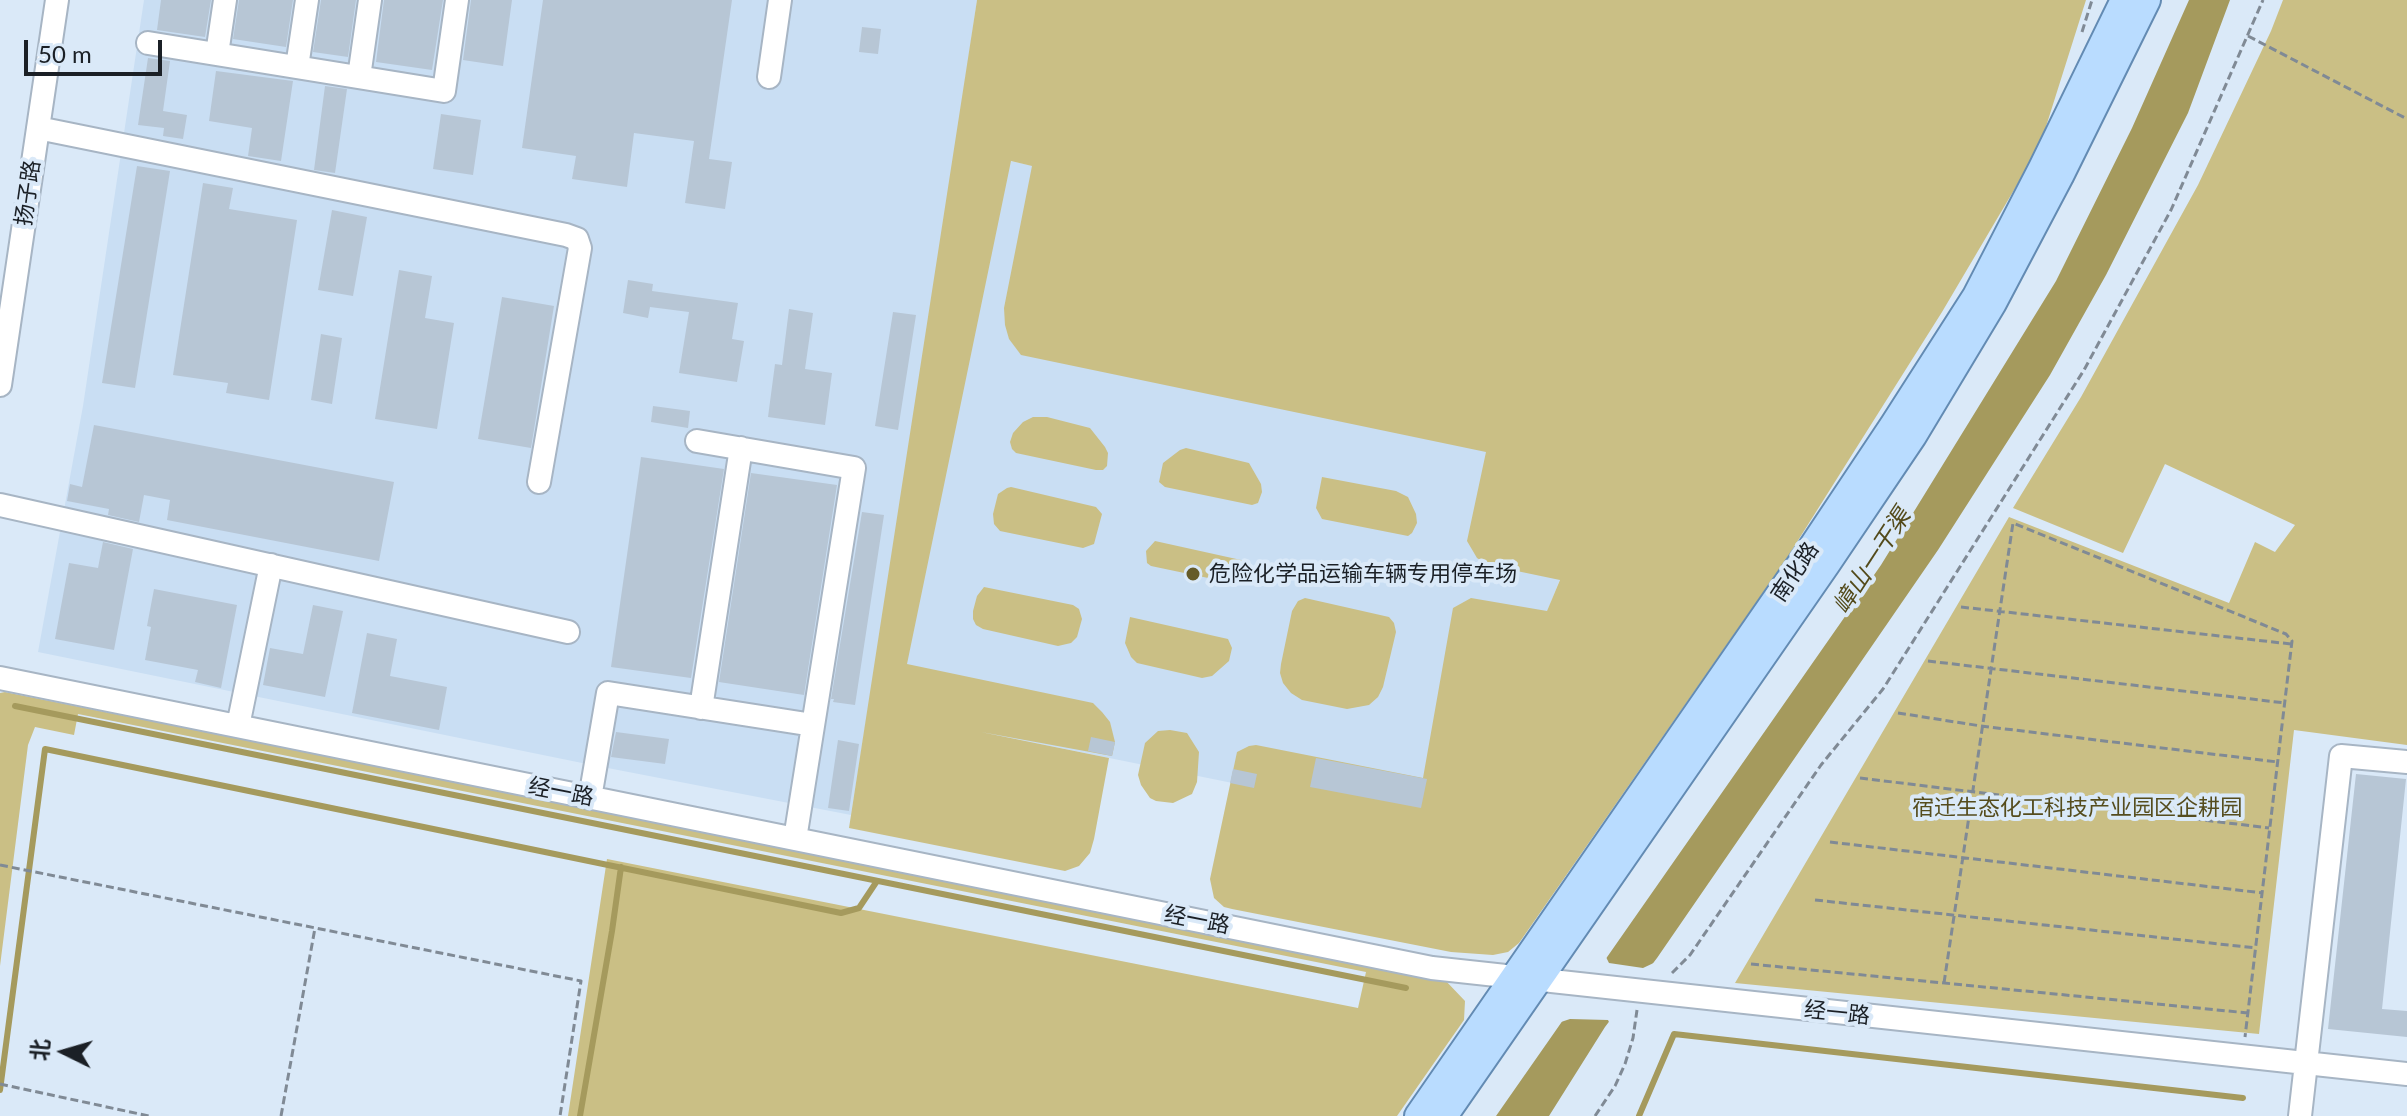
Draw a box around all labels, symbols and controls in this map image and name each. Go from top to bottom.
scale bar [28,24,166,74]
text: 50 m [38,39,92,68]
street label: 扬子路 [10,158,46,228]
water label: 嶂山一干渠 [1827,503,1917,619]
street label: 南化路 [1766,537,1824,607]
place label: 危险化学品运输车辆专用停车场 [1209,561,1517,587]
marker: 危险化学品运输车辆专用停车场 [1184,565,1202,583]
street label: 经一路 [526,773,596,811]
park label: 宿迁生态化工科技产业园区企耕园 [1912,795,2242,821]
street label: 经一路 [1162,901,1232,939]
street label: 经一路 [1803,996,1871,1030]
north arrow [24,1012,104,1092]
text: 北 [25,1038,54,1062]

